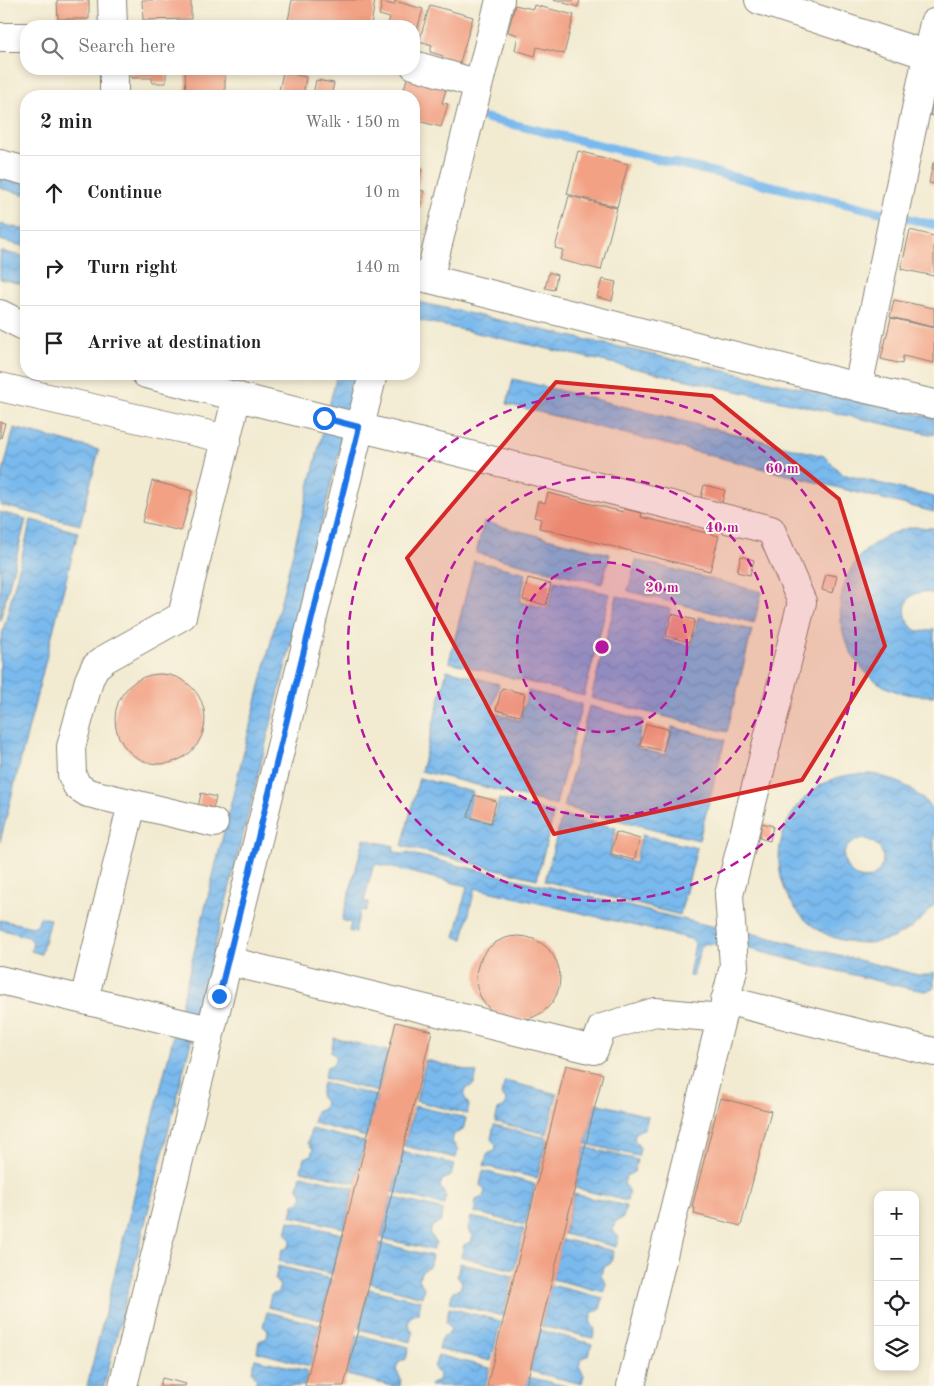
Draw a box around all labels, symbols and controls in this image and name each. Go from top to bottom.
search box [20,20,420,75]
icon: search [38,34,66,62]
text: Search here [78,38,175,57]
text: 2 min [40,112,93,133]
text: Walk · 150 m [305,115,400,131]
icon: ahead [40,179,68,207]
text: Continue [87,184,162,203]
text: 10 m [364,185,400,201]
icon: right [40,254,68,282]
text: Turn right [87,259,177,278]
text: 140 m [355,260,400,276]
icon: arrive [40,329,68,357]
text: Arrive at destination [87,334,261,353]
route start [313,407,336,430]
text: 60 m [765,462,799,477]
text: 40 m [705,521,739,536]
text: 20 m [645,581,679,596]
centre of rings [593,638,611,656]
route end [208,985,231,1008]
map controls [874,1191,919,1371]
button: + [874,1191,919,1236]
button: − [874,1236,919,1281]
button: locate [874,1281,919,1326]
button: layers [874,1326,919,1371]

